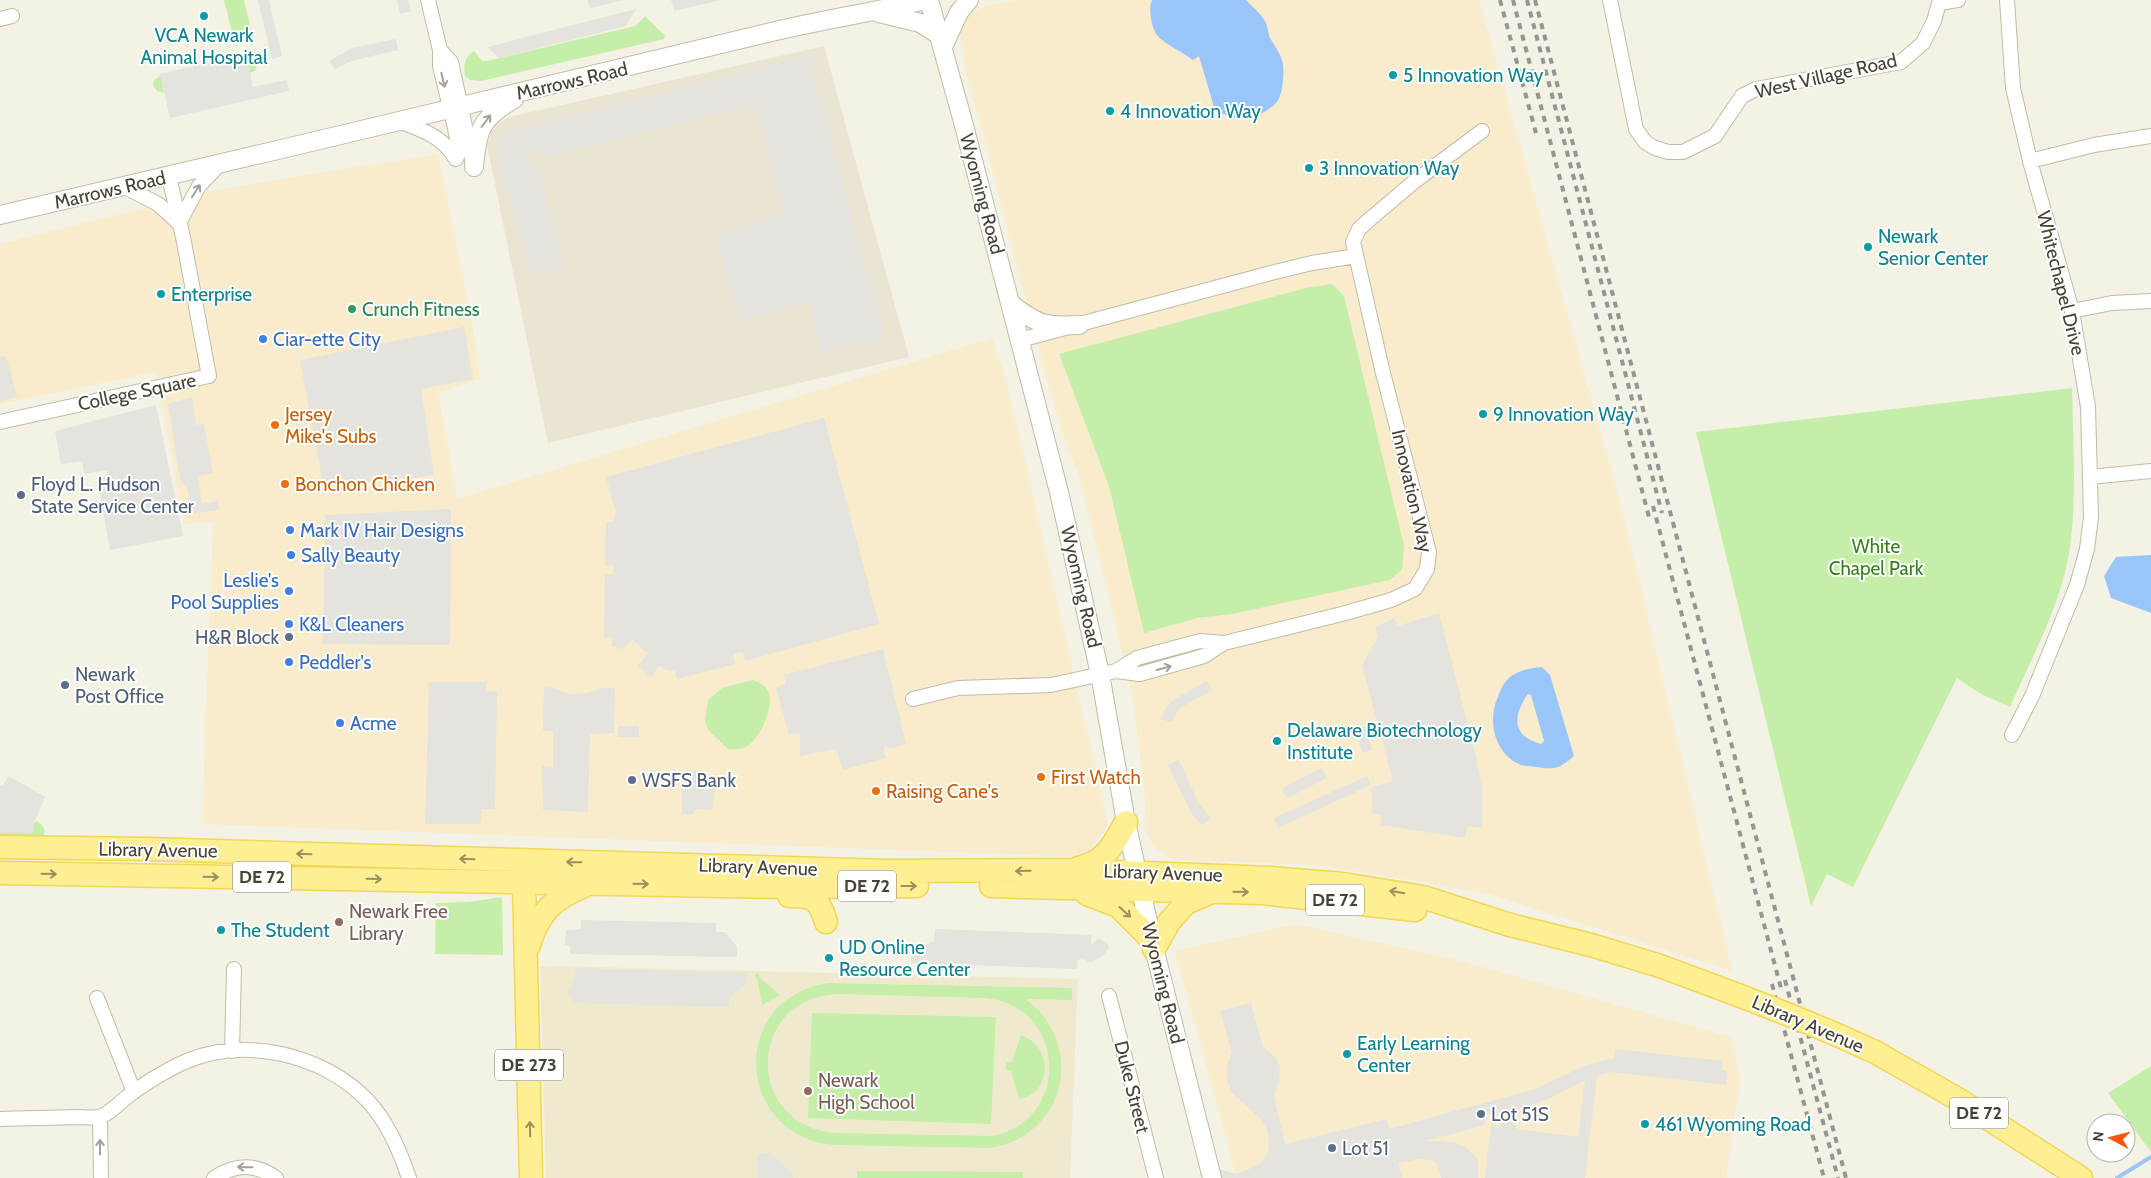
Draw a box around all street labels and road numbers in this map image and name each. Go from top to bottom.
street label: West Village Road [1753,49,1899,103]
street label: Marrows Road [514,57,630,105]
street label: Wyoming Road [955,131,1009,257]
street label: Marrows Road [52,166,168,214]
street label: Whitechapel Drive [2032,208,2090,358]
street label: College Square [76,368,198,416]
street label: Innovation Way [1387,427,1437,555]
street label: Wyoming Road [1056,524,1106,650]
street label: Library Avenue [98,837,218,863]
street label: Library Avenue [698,853,818,881]
street label: Library Avenue [1103,859,1223,887]
road number: DE 72 [233,862,291,892]
road number: DE 72 [838,870,896,901]
road number: DE 72 [1306,884,1364,916]
street label: Wyoming Road [1137,920,1189,1046]
street label: Library Avenue [1749,990,1868,1058]
street label: Duke Street [1109,1038,1155,1136]
road number: DE 273 [495,1050,563,1080]
road number: DE 72 [1950,1098,2008,1128]

